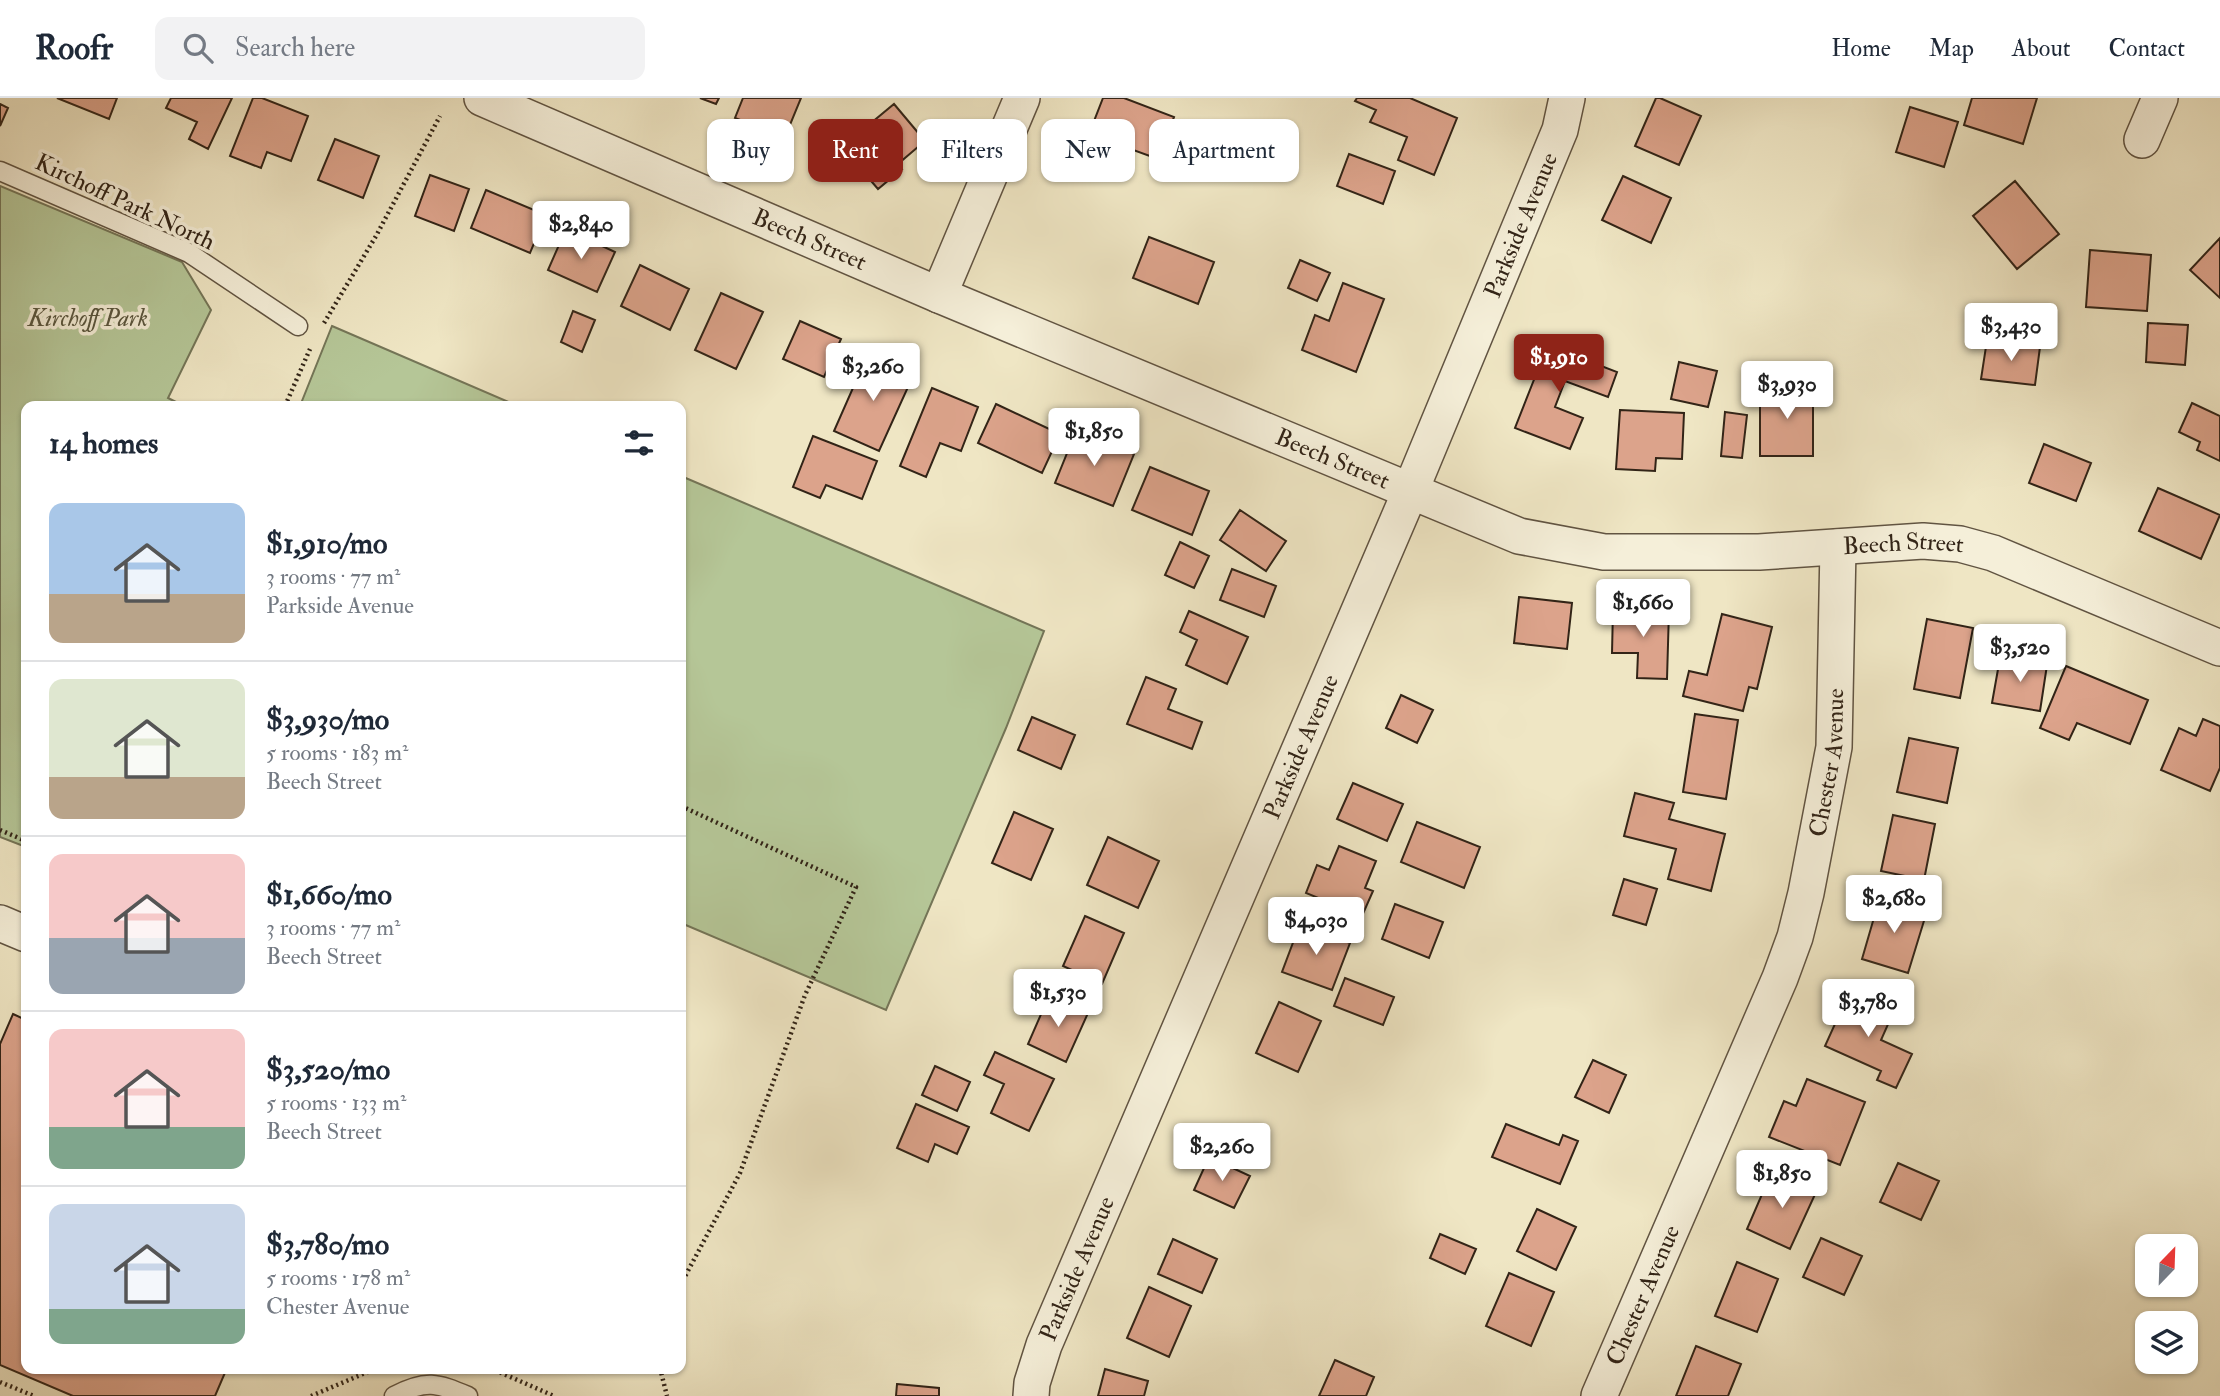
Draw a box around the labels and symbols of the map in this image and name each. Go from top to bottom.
street label: Kirchoff Park North [30,147,220,257]
street label: Parkside Avenue [1477,148,1564,302]
street label: Beech Street [748,201,872,278]
pin: $2,840 [524,202,638,261]
park label: Kirchoff Park [27,303,148,334]
pin: $3,430 [1954,303,2068,363]
pin: $1,910 [1502,334,1616,394]
pin: $3,260 [816,344,930,403]
pin: $3,930 [1730,362,1844,421]
pin: $1,850 [1037,408,1151,468]
street label: Beech Street [1271,421,1395,496]
street label: Beech Street [1842,525,1965,562]
pin: $1,660 [1586,580,1700,639]
pin: $3,520 [1963,624,2077,684]
street label: Parkside Avenue [1256,670,1345,824]
street label: Chester Avenue [1802,688,1851,839]
pin: $2,680 [1837,876,1951,935]
pin: $4,030 [1259,898,1373,957]
pin: $1,530 [1001,970,1115,1029]
pin: $3,780 [1811,979,1925,1039]
pin: $2,260 [1165,1124,1279,1183]
pin: $1,850 [1725,1150,1839,1210]
street label: Parkside Avenue [1032,1192,1121,1346]
street label: Chester Avenue [1599,1220,1687,1370]
north arrow [2135,1234,2198,1297]

